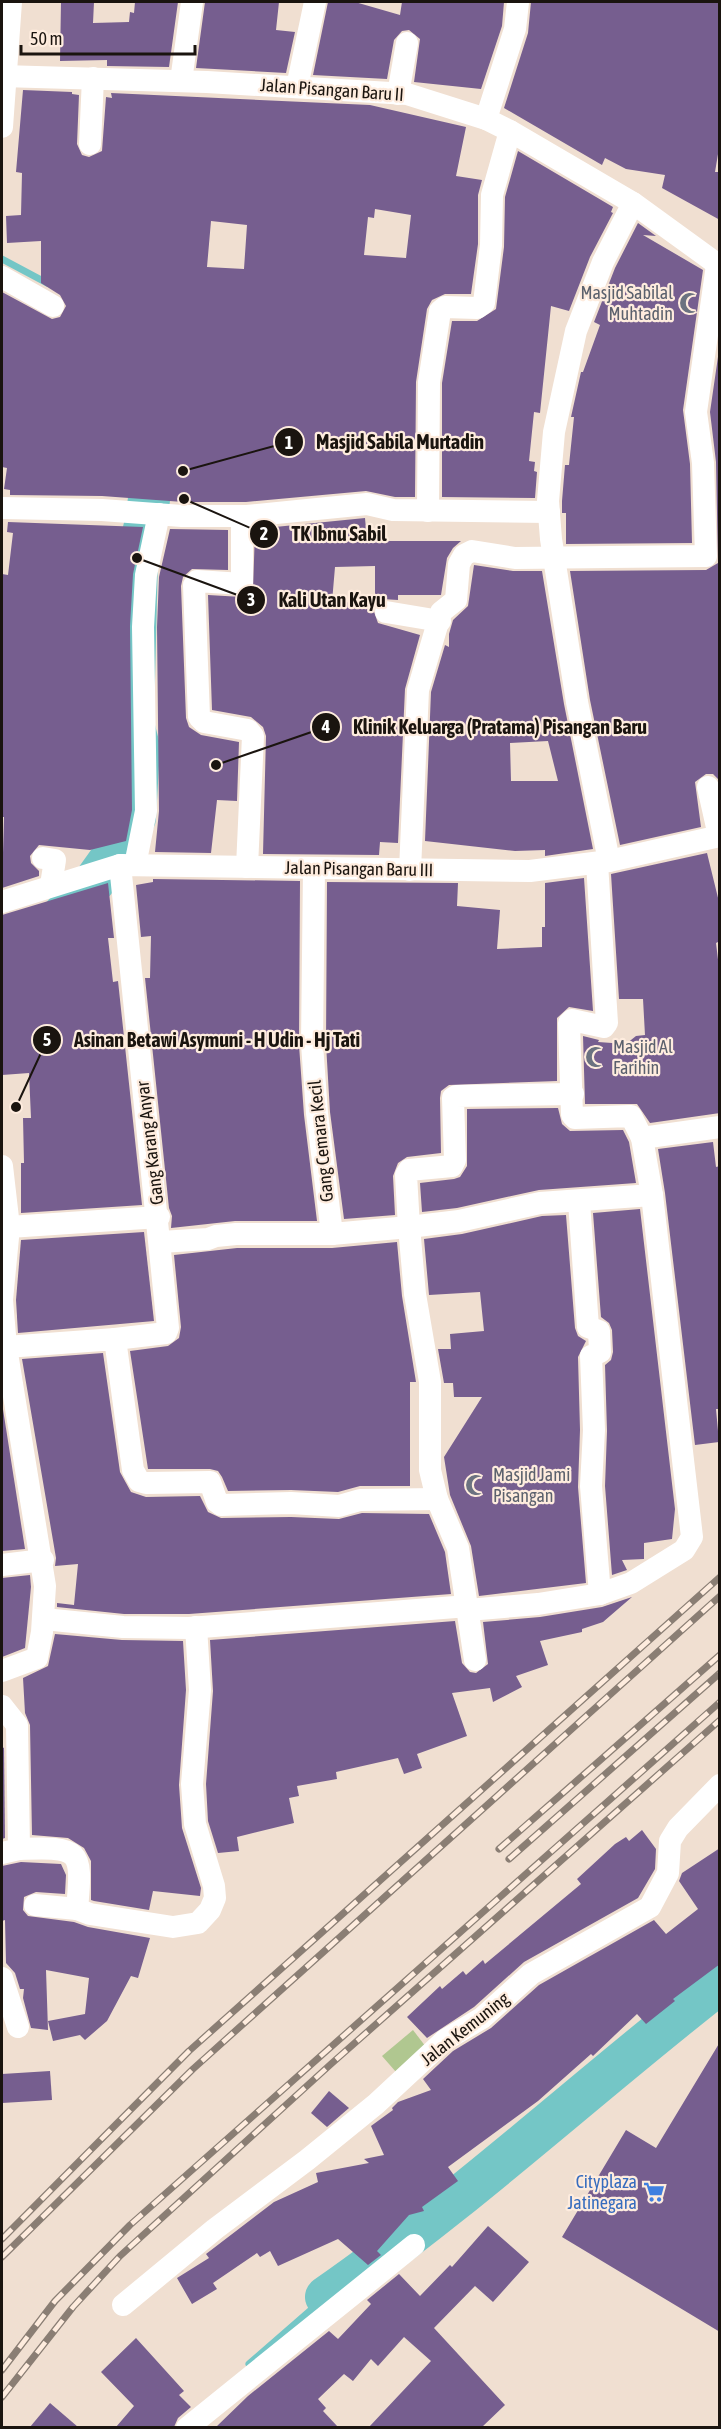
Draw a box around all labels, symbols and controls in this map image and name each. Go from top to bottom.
scale bar [21,18,195,56]
text: 50 m [30,28,62,49]
street label: Jalan Pisangan Baru II [259,74,405,105]
place label: Masjid Sabilal Muhtadin [580,282,673,324]
mosque icon: Masjid Sabilal Muhtadin [678,291,702,315]
callout: Masjid Sabila Murtadin [274,423,496,461]
text: Masjid Sabila Murtadin [316,430,484,453]
text: 1 [285,432,293,453]
callout: TK Ibnu Sabil [249,515,398,553]
text: TK Ibnu Sabil [291,522,387,545]
text: 2 [260,523,268,544]
callout: Kali Utan Kayu [236,581,398,619]
text: Kali Utan Kayu [278,588,386,611]
text: 3 [247,589,255,610]
callout: Klinik Keluarga (Pratama) Pisangan Baru [311,708,659,746]
text: Klinik Keluarga (Pratama) Pisangan Baru [353,715,647,738]
text: 4 [321,716,330,737]
street label: Jalan Pisangan Baru III [285,857,433,880]
callout: Asinan Betawi Asymuni - H Udin - Hj Tati [32,1021,372,1059]
text: Asinan Betawi Asymuni - H Udin - Hj Tati [73,1028,360,1051]
text: 5 [43,1029,51,1050]
place label: Masjid Al Farihin [613,1036,673,1078]
mosque icon: Masjid Al Farihin [584,1045,608,1069]
street label: Gang Karang Anyar [131,1079,168,1206]
street label: Gang Cemara Kecil [304,1079,337,1203]
place label: Masjid Jami Pisangan [493,1464,570,1506]
mosque icon: Masjid Jami Pisangan [464,1473,488,1497]
street label: Jalan Kemuning [416,1988,513,2070]
place label: Cityplaza Jatinegara [568,2171,637,2213]
supermarket icon: Cityplaza Jatinegara [642,2180,666,2204]

